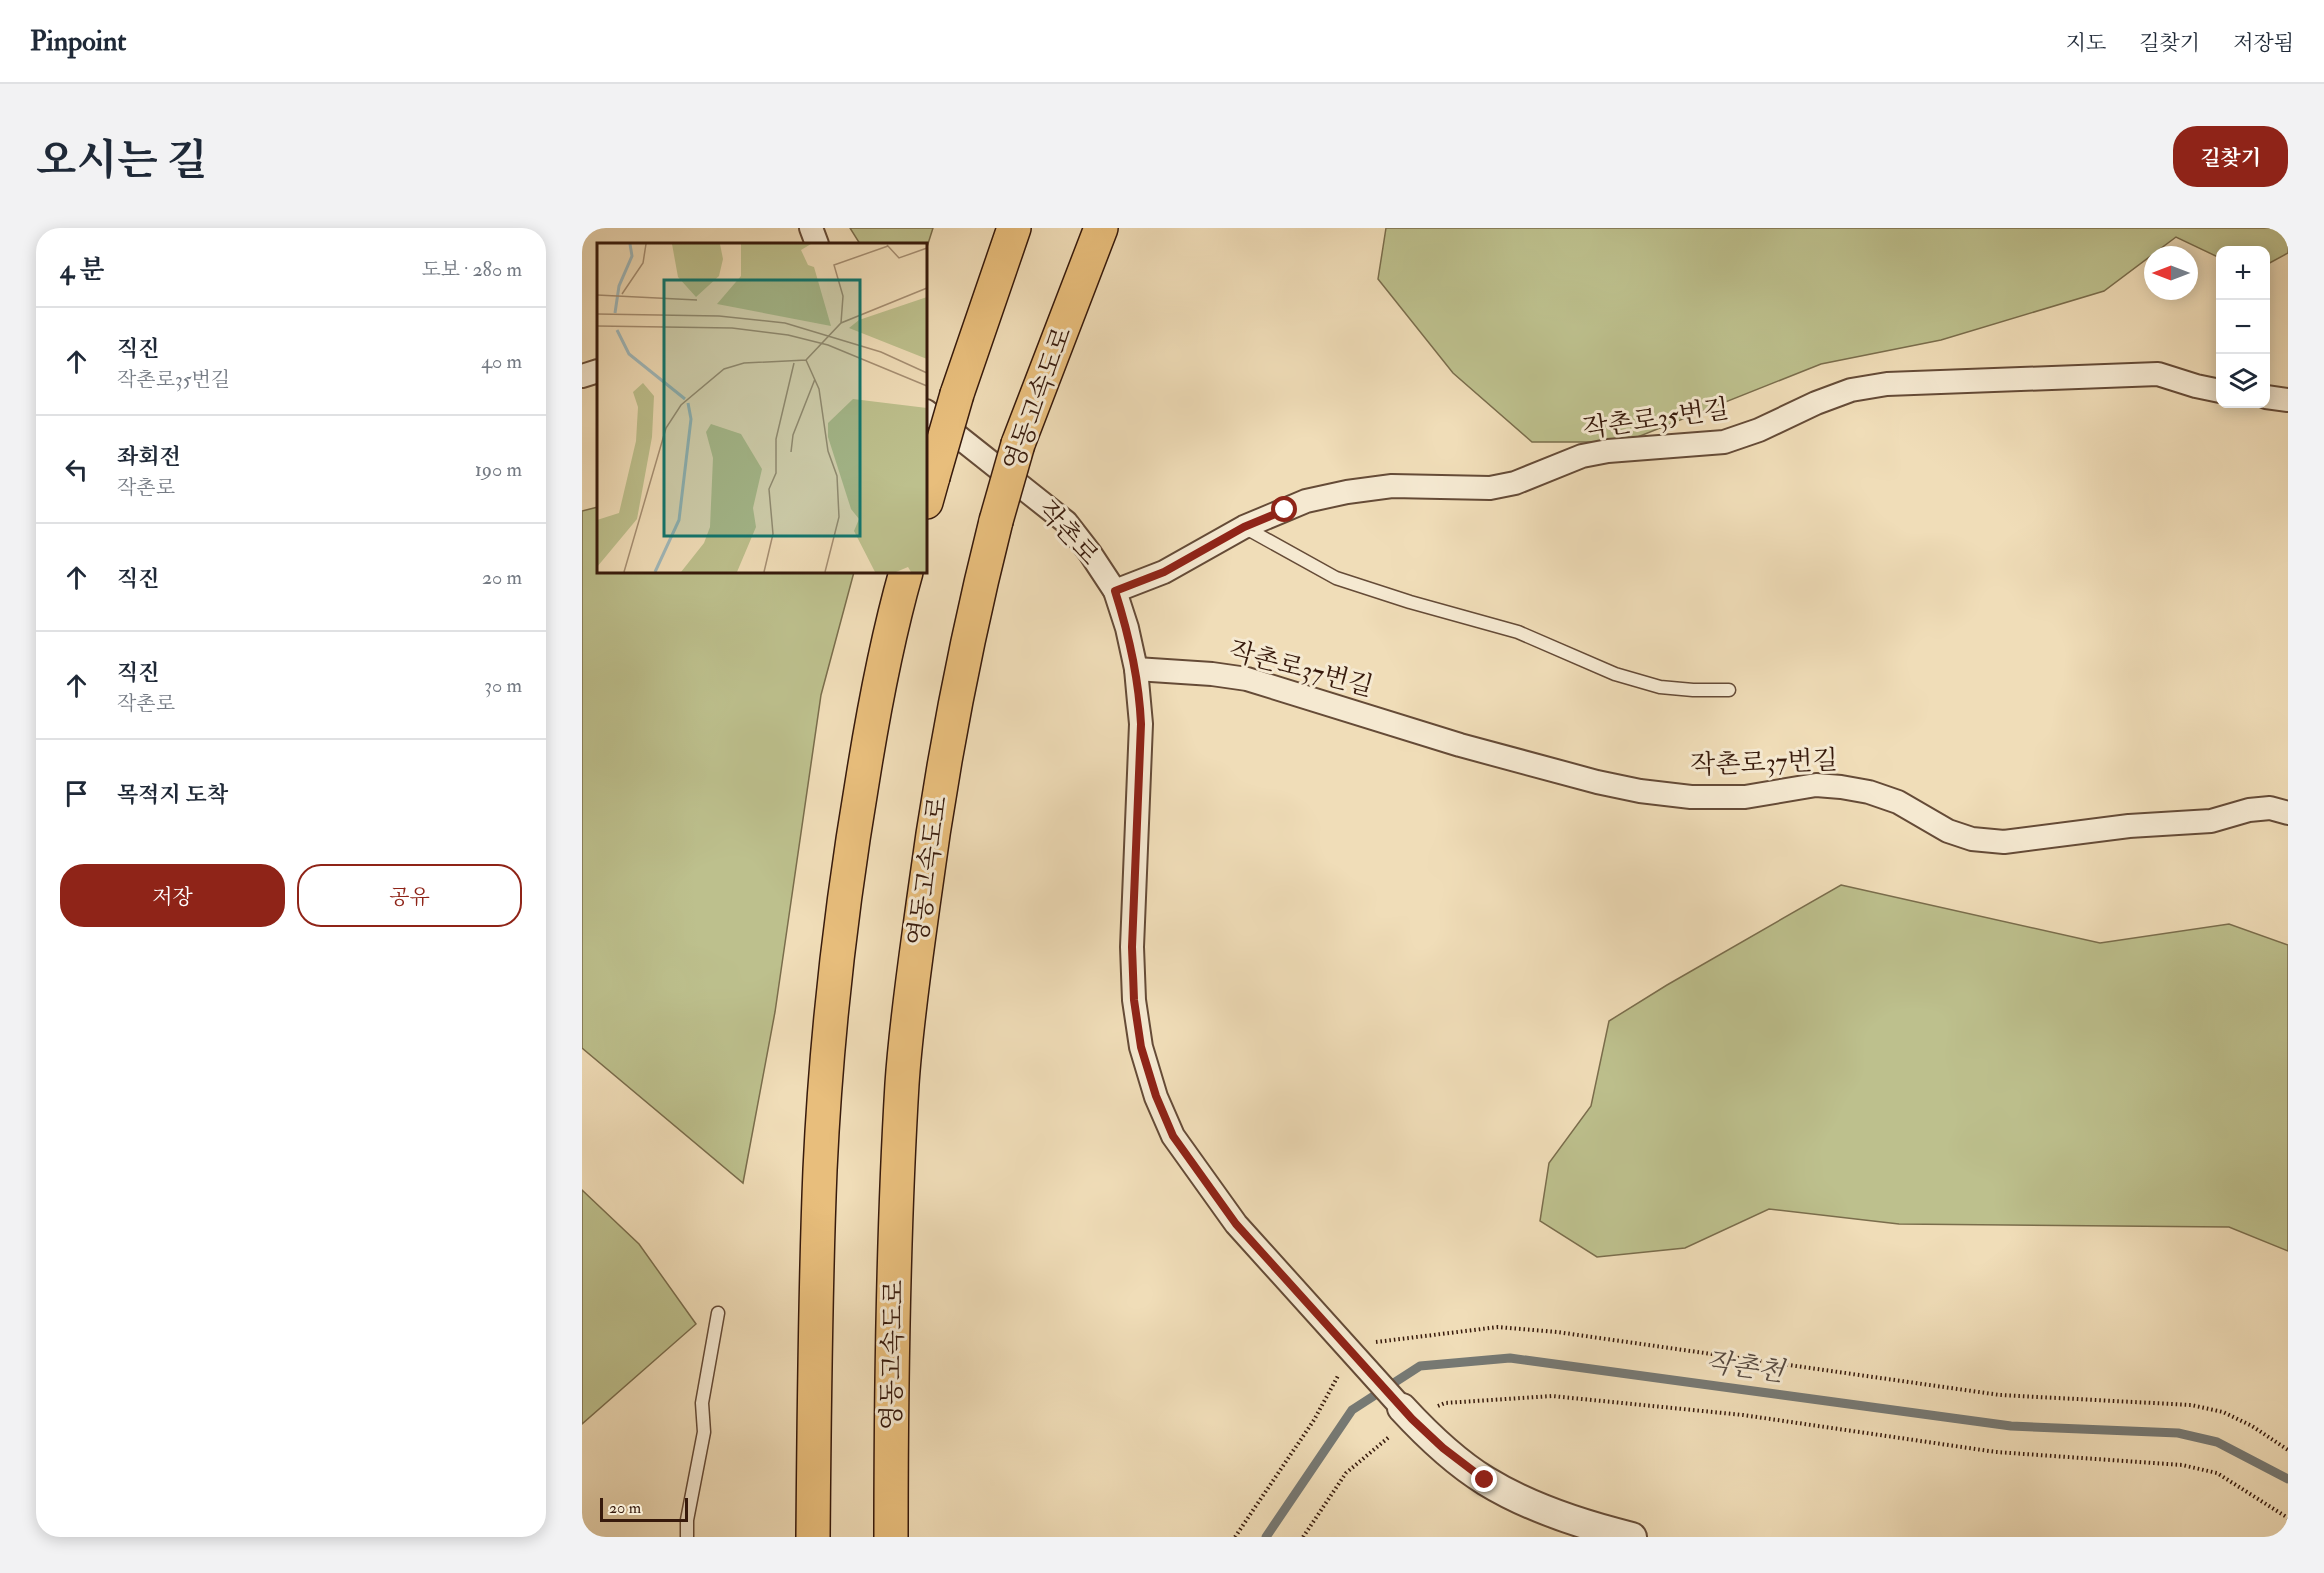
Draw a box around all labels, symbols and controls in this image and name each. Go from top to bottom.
text: Pinpoint [30,24,126,59]
text: 지도 [2066,30,2106,57]
text: 길찾기 [2139,30,2200,57]
text: 저장됨 [2233,30,2294,57]
button: 길찾기 [2173,126,2288,187]
text: 오시는 길 [36,135,207,187]
inset map [597,243,927,573]
north arrow [2144,246,2198,300]
map controls [2216,246,2270,408]
button: + [2216,246,2270,300]
text: 4 분 [60,254,105,286]
text: 도보 · 280 m [422,257,522,282]
button: − [2216,300,2270,354]
street label: 영동고속도로 [997,323,1079,475]
text: 직진 [117,335,160,363]
icon: ahead [60,345,93,378]
text: 40 m [481,349,522,374]
button: layers [2216,354,2270,408]
text: 작촌로35번길 [117,367,230,392]
street label: 작촌로35번길 [1581,393,1731,445]
text: 좌회전 [117,443,181,471]
icon: left [60,453,93,486]
text: 190 m [475,457,522,482]
text: 작촌로 [117,475,175,500]
street label: 작촌로 [1031,494,1105,572]
route start [1271,496,1297,522]
icon: ahead [60,561,93,594]
text: 직진 [117,565,160,593]
text: 20 m [482,565,522,590]
street label: 작촌로37번길 [1226,634,1376,704]
text: 직진 [117,659,160,687]
icon: ahead [60,669,93,702]
text: 30 m [484,673,522,698]
text: 작촌로 [117,691,175,716]
street label: 작촌로37번길 [1690,744,1838,782]
icon: arrive [60,777,93,810]
text: 목적지 도착 [117,781,228,809]
street label: 영동고속도로 [902,794,954,948]
button: 저장 [60,864,285,927]
button: 공유 [297,864,522,927]
street label: 영동고속도로 [876,1279,910,1431]
water label: 작촌천 [1704,1345,1788,1389]
route end [1471,1466,1497,1492]
scale bar [600,1495,688,1522]
text: 20 m [609,1498,641,1518]

